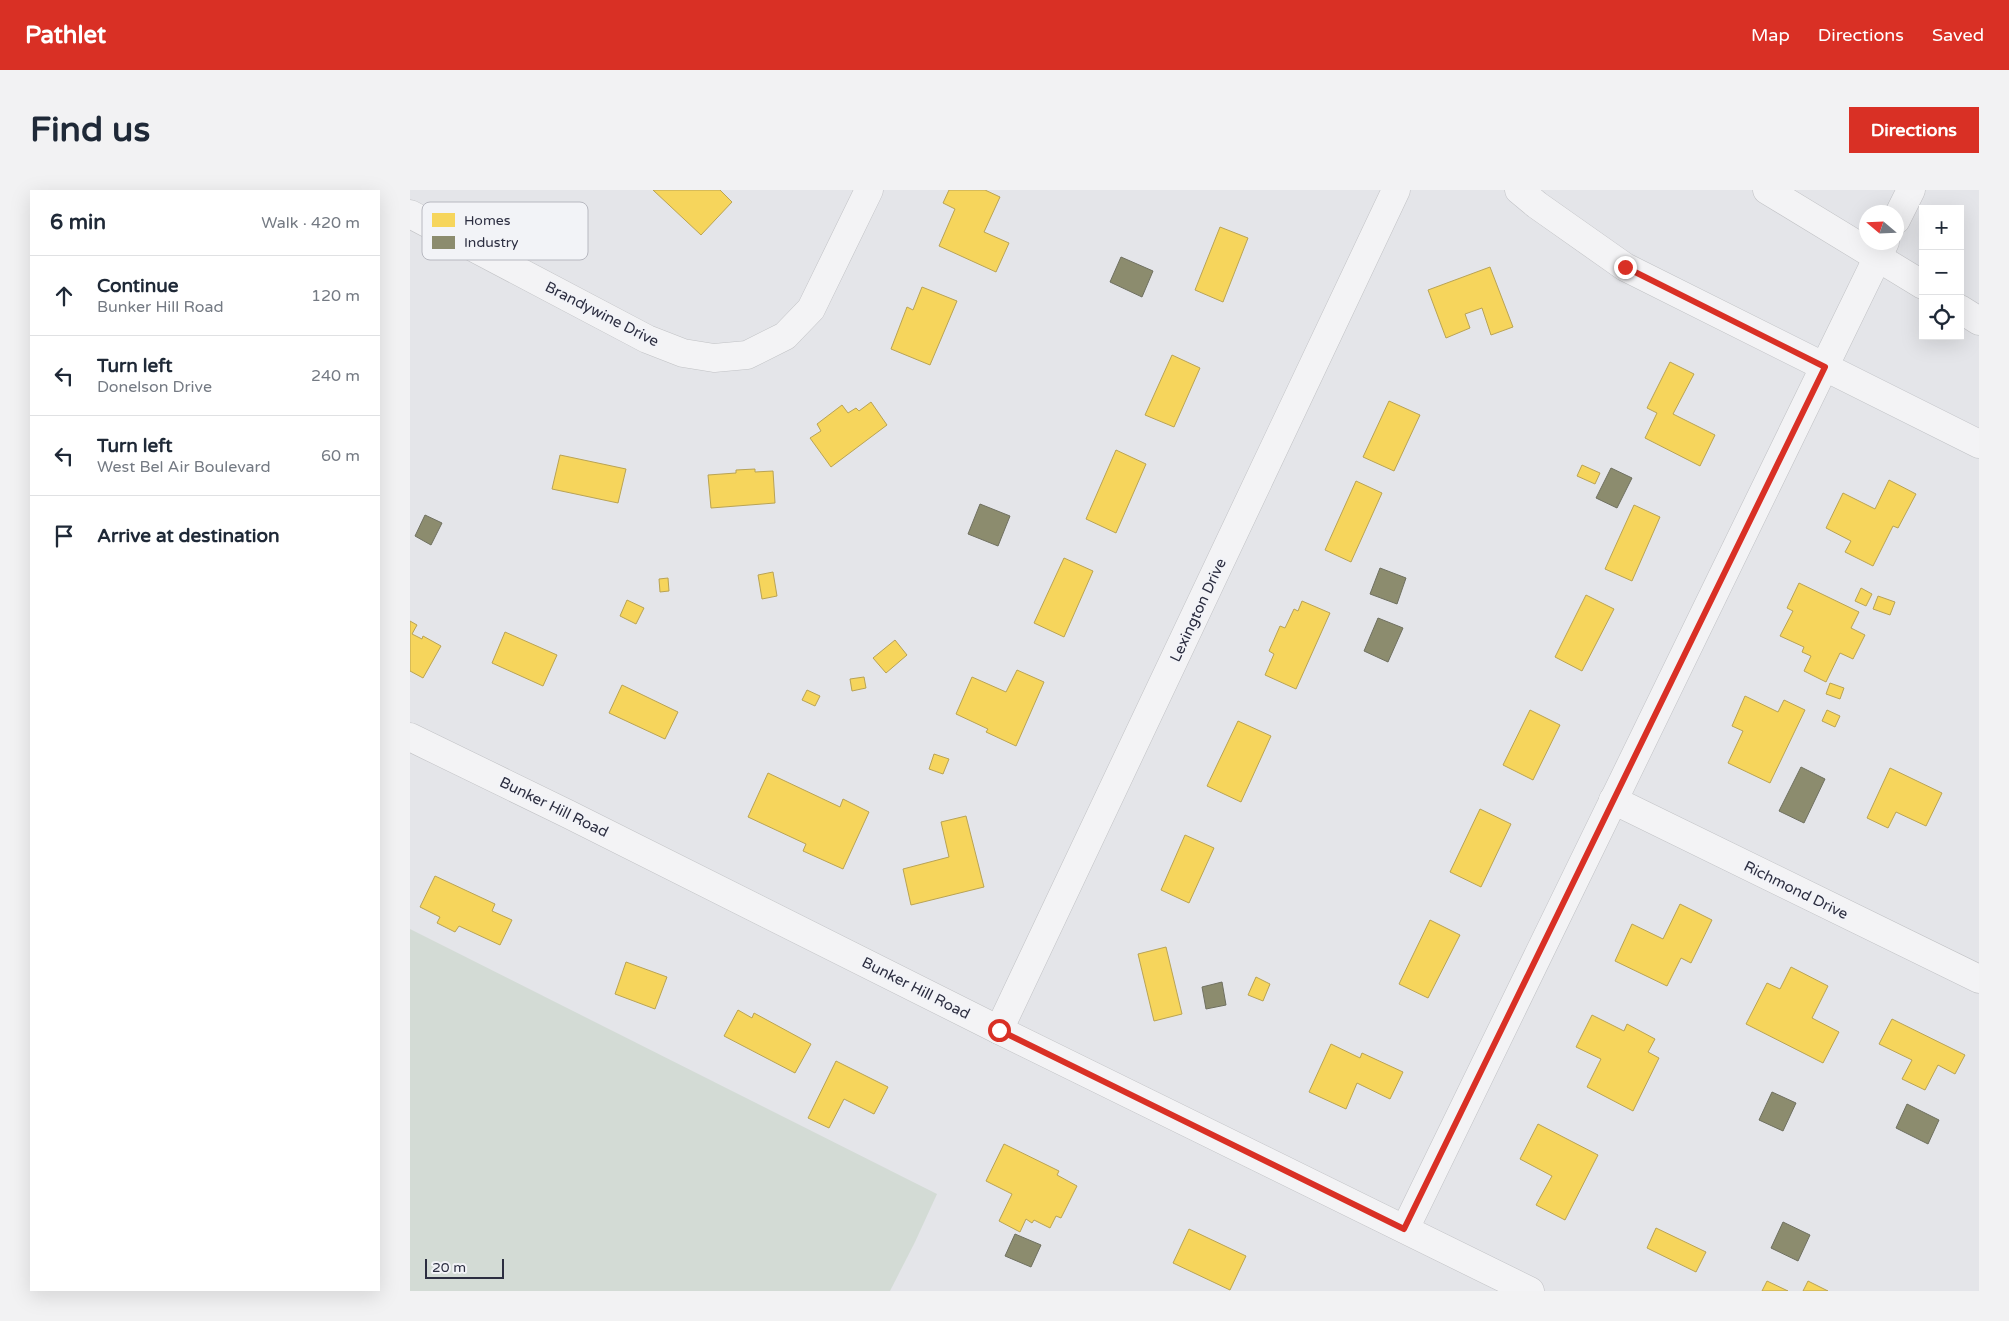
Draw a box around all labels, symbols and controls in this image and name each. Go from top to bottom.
text: Pathlet [25,21,106,50]
text: Map [1751,24,1790,46]
text: Directions [1818,24,1904,46]
text: Saved [1932,24,1984,46]
button: Directions [1849,107,1979,153]
text: Find us [30,109,150,151]
legend [422,202,588,260]
north arrow [1859,205,1904,250]
map controls [1919,205,1964,340]
button: + [1919,205,1964,250]
text: 6 min [50,210,106,235]
text: Homes [464,212,511,229]
text: Walk · 420 m [261,213,360,233]
text: Industry [464,234,519,251]
button: − [1919,250,1964,295]
route end [1614,256,1637,279]
text: Continue [97,275,179,297]
street label: Brandywine Drive [542,278,662,350]
icon: ahead [50,282,78,310]
text: 120 m [311,286,360,306]
button: locate [1919,295,1964,340]
text: Bunker Hill Road [97,297,224,317]
text: Turn left [97,355,173,377]
icon: left [50,362,78,390]
text: 240 m [311,366,360,386]
text: Donelson Drive [97,377,212,397]
text: Turn left [97,435,173,457]
icon: left [50,442,78,470]
text: 60 m [321,446,360,466]
text: West Bel Air Boulevard [97,457,271,477]
icon: arrive [50,522,78,550]
text: Arrive at destination [97,525,280,547]
street label: Lexington Drive [1166,555,1230,665]
street label: Bunker Hill Road [497,773,611,841]
street label: Richmond Drive [1741,857,1851,923]
street label: Bunker Hill Road [859,953,973,1023]
route start [988,1019,1011,1042]
scale bar [425,1256,504,1279]
text: 20 m [432,1259,466,1276]

